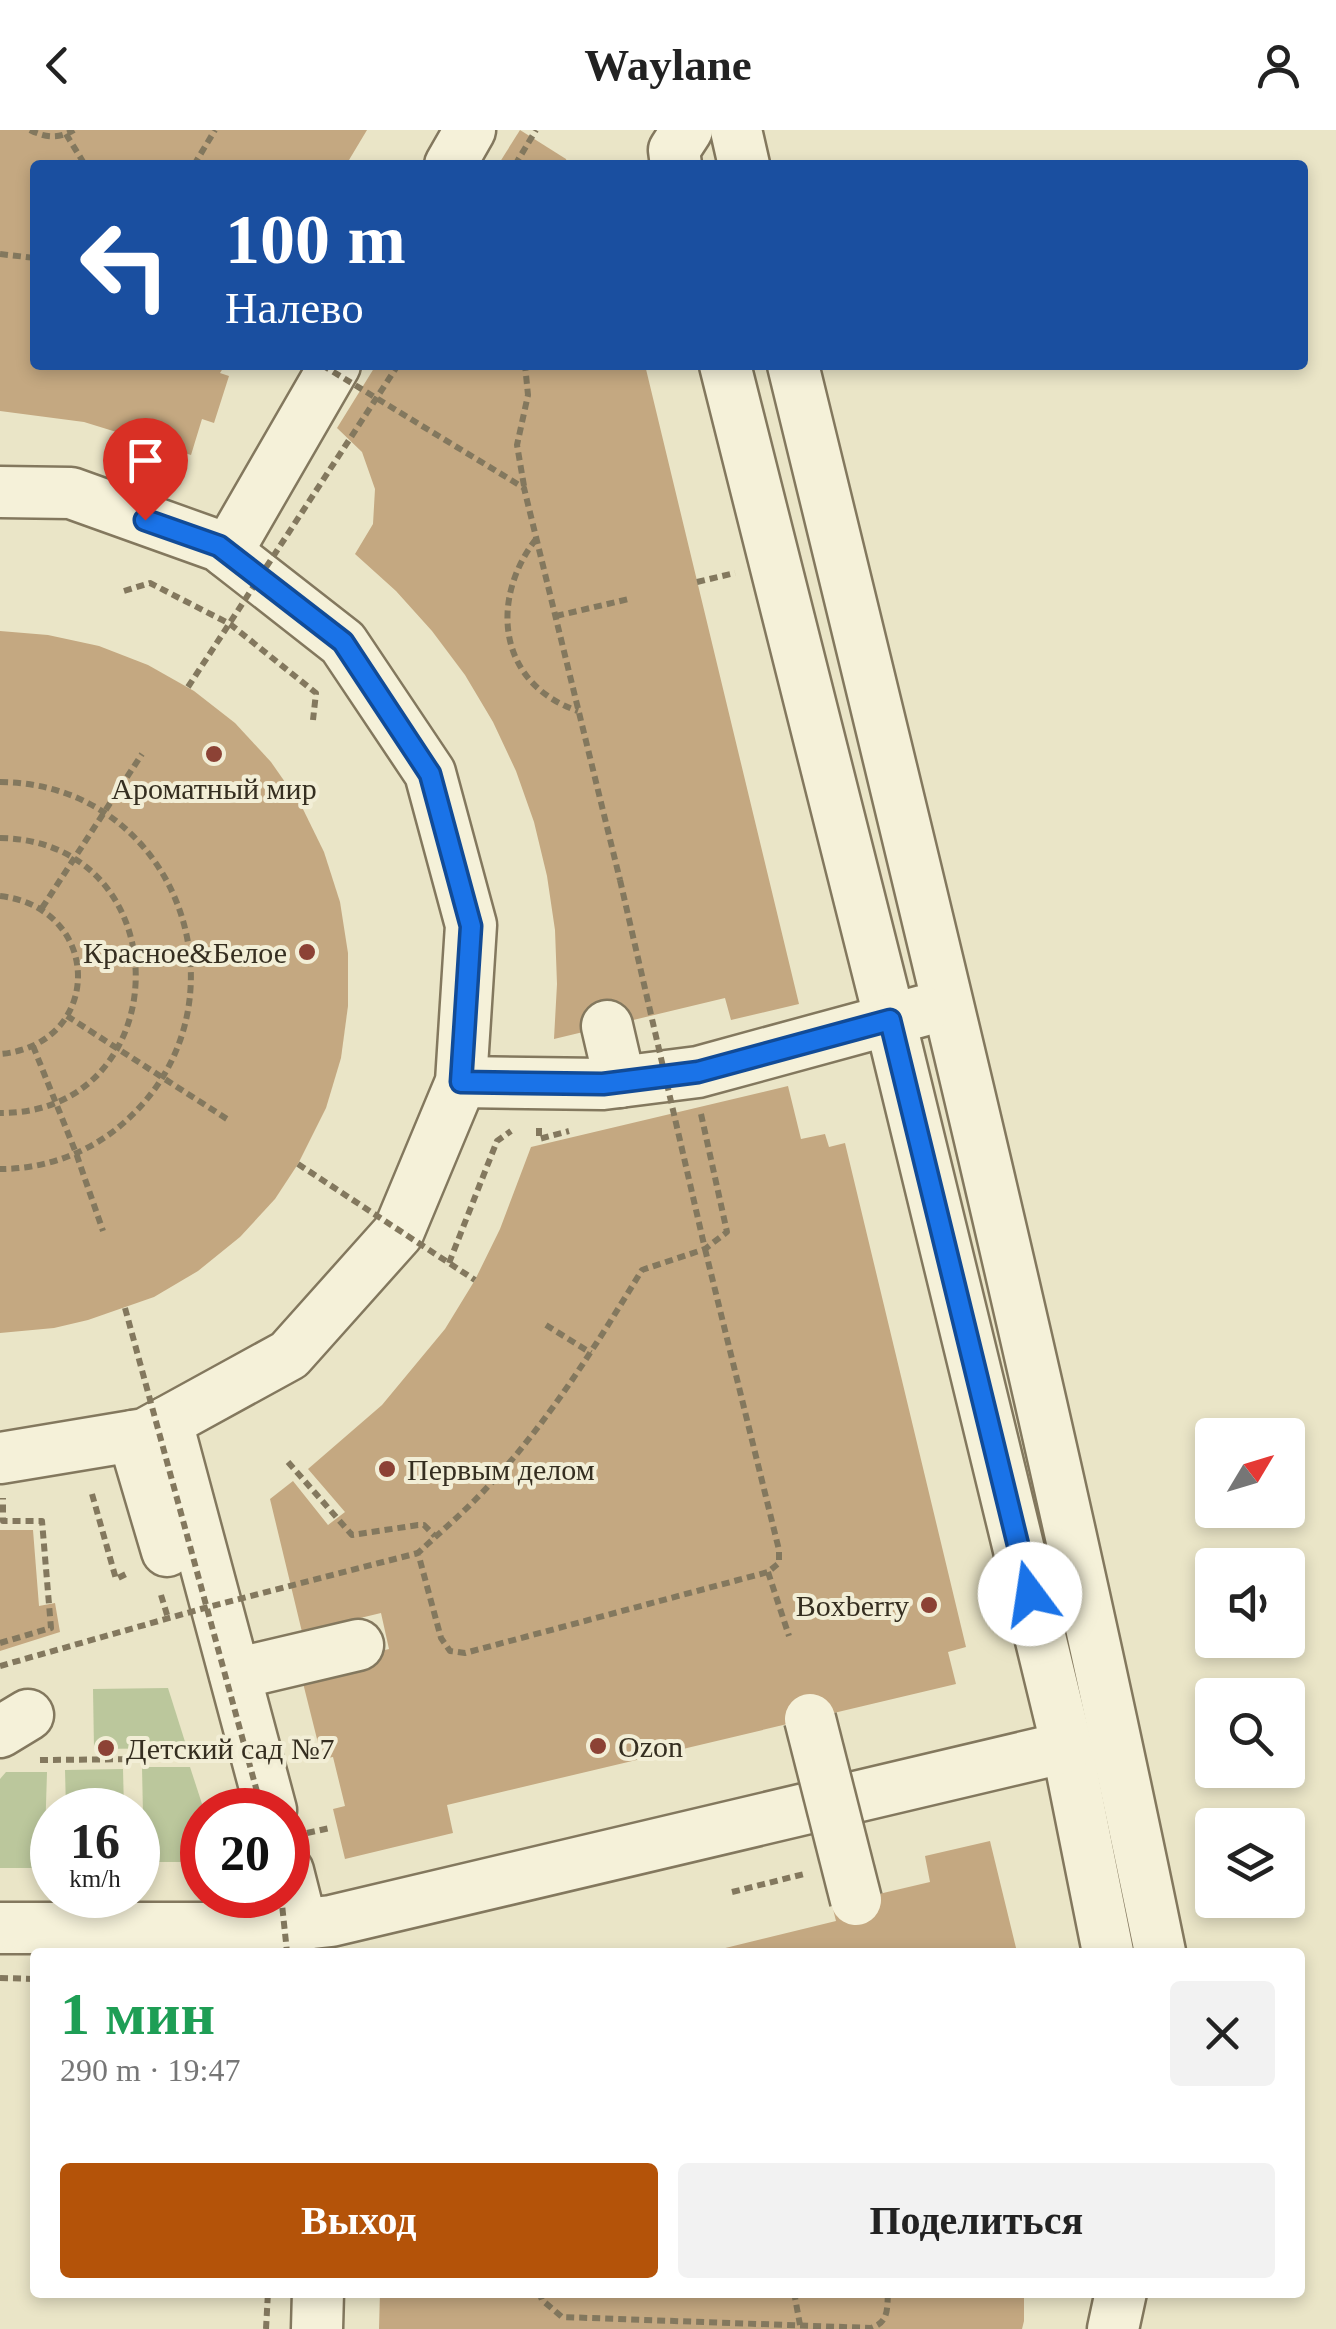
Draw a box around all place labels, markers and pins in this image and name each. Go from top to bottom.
pin [103,418,188,521]
marker: Ароматный мир [203,743,225,765]
place label: Ароматный мир [111,772,317,805]
place label: Красное&Белое [83,936,287,969]
marker: Красное&Белое [296,941,318,963]
place label: Первым делом [407,1453,595,1486]
marker: Первым делом [376,1458,398,1480]
place label: Boxberry [796,1589,909,1622]
marker: Boxberry [918,1594,940,1616]
place label: Ozon [618,1730,683,1763]
place label: Детский сад №7 [126,1732,335,1765]
marker: Ozon [587,1735,609,1757]
marker: Детский сад №7 [95,1737,117,1759]

